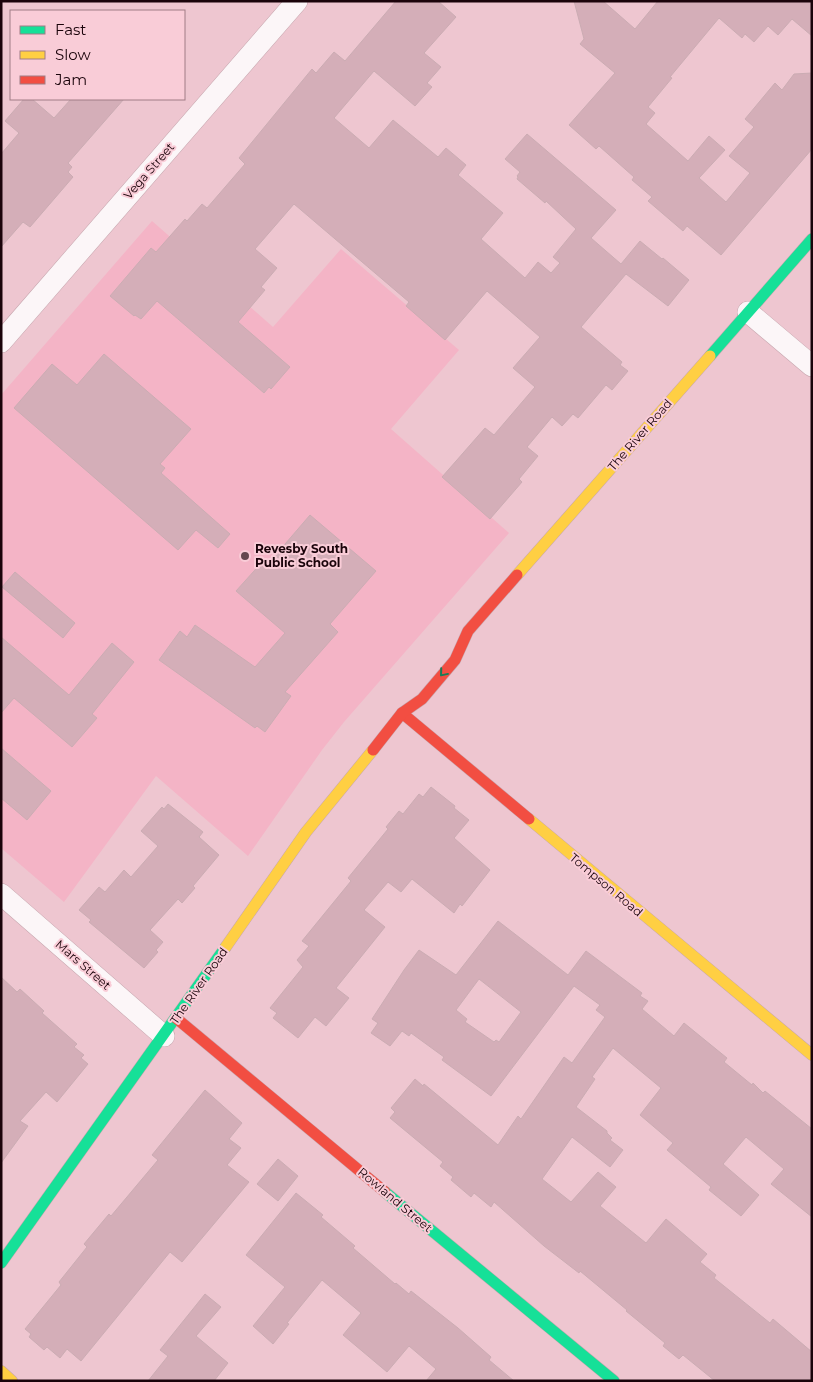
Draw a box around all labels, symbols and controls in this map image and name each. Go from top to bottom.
legend [10,10,185,100]
text: Fast [55,20,86,39]
text: Slow [55,45,91,64]
text: Jam [54,70,87,89]
street label: Vega Street [120,139,177,202]
street label: The River Road [604,396,675,474]
place label: Revesby South Public School [255,541,348,570]
marker: Revesby South Public School [239,550,251,562]
one-way arrow [440,668,449,677]
street label: Tompson Road [567,850,646,919]
street label: Mars Street [53,936,114,993]
street label: The River Road [167,944,231,1027]
street label: Rowland Street [355,1164,436,1235]

